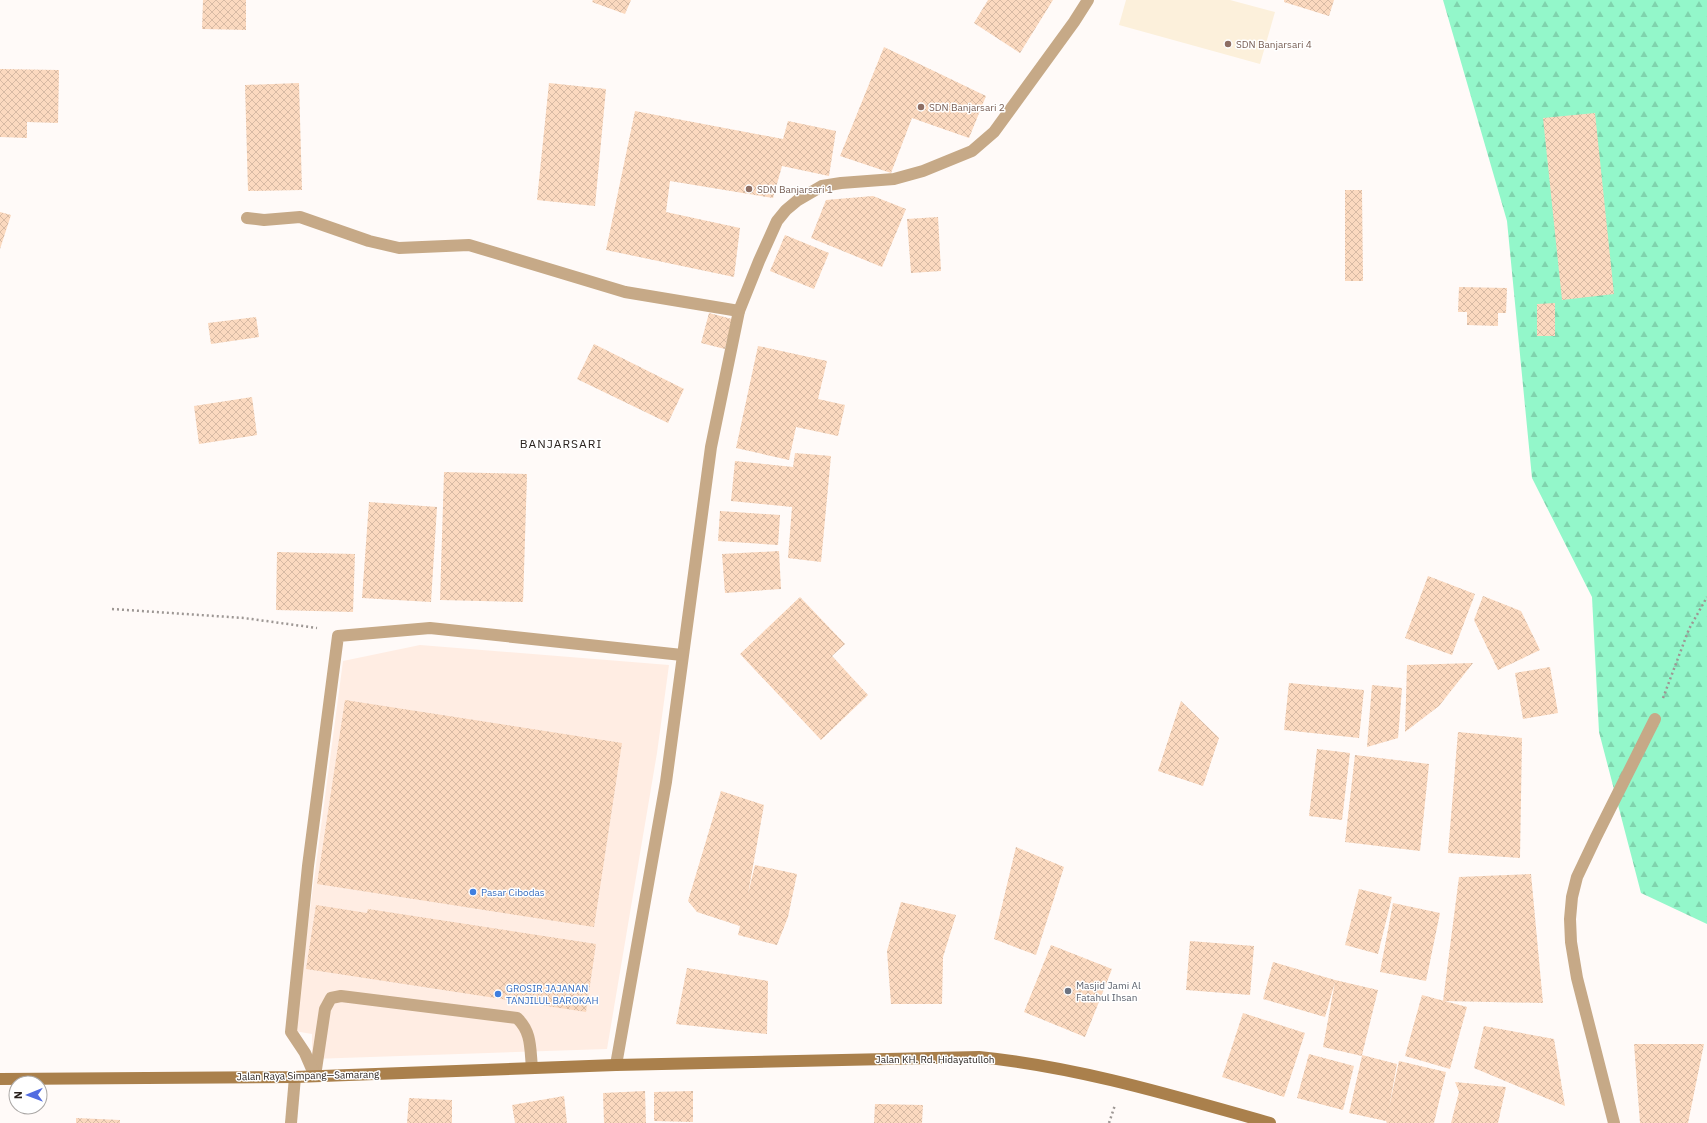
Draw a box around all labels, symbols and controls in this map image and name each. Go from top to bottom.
place label: SDN Banjarsari 4 [1236,38,1312,51]
marker: SDN Banjarsari 4 [1223,39,1233,49]
place label: SDN Banjarsari 2 [929,101,1005,114]
marker: SDN Banjarsari 2 [916,102,926,112]
place label: SDN Banjarsari 1 [757,183,833,196]
marker: SDN Banjarsari 1 [744,184,754,194]
district label: BANJARSARI [520,436,602,451]
place label: Pasar Cibodas [481,886,545,899]
marker: Pasar Cibodas [468,887,478,897]
place label: Masjid Jami Al Fatahul Ihsan [1076,979,1141,1004]
place label: GROSIR JAJANAN TANJILUL BAROKAH [506,982,599,1007]
marker: Masjid Jami Al Fatahul Ihsan [1063,986,1073,996]
marker: GROSIR JAJANAN TANJILUL BAROKAH [493,989,503,999]
street label: Jalan KH. Rd. Hidayatulloh [876,1053,994,1066]
street label: Jalan Raya Simpang—Samarang [237,1068,380,1083]
north arrow [8,1075,48,1115]
text: N [11,1091,25,1099]

